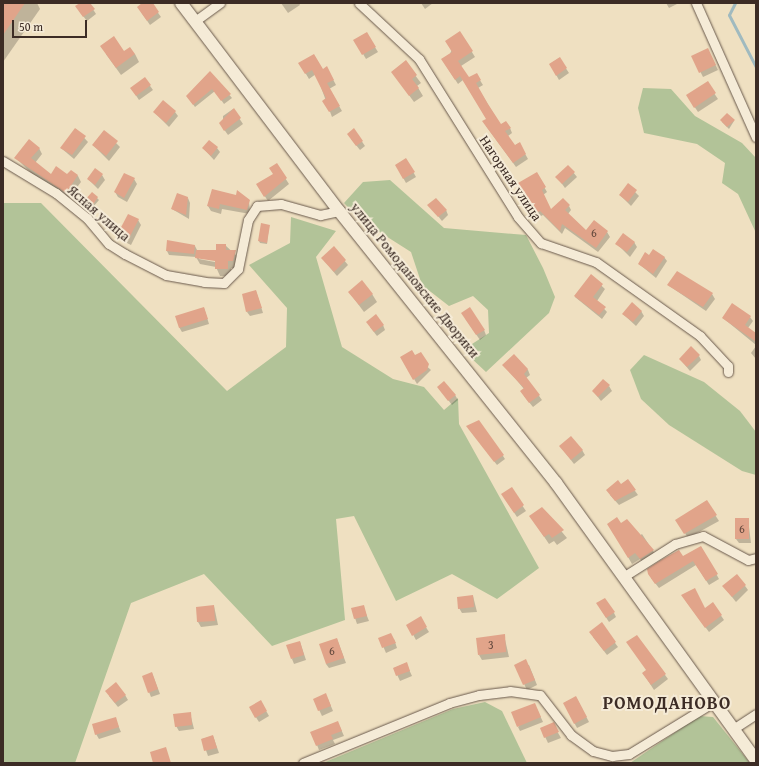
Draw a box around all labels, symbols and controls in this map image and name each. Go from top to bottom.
scale bar [14,12,89,38]
text: 50 m [19,18,43,35]
street label: Нагорная улица [476,132,546,224]
street label: Ясная улица [64,181,134,245]
street label: улица Ромодановские Дворики [347,199,483,361]
house number: 6 [591,226,597,240]
house number: 6 [739,522,745,536]
house number: 3 [488,638,494,652]
house number: 6 [329,644,335,658]
district label: РОМОДАНОВО [603,692,731,714]

